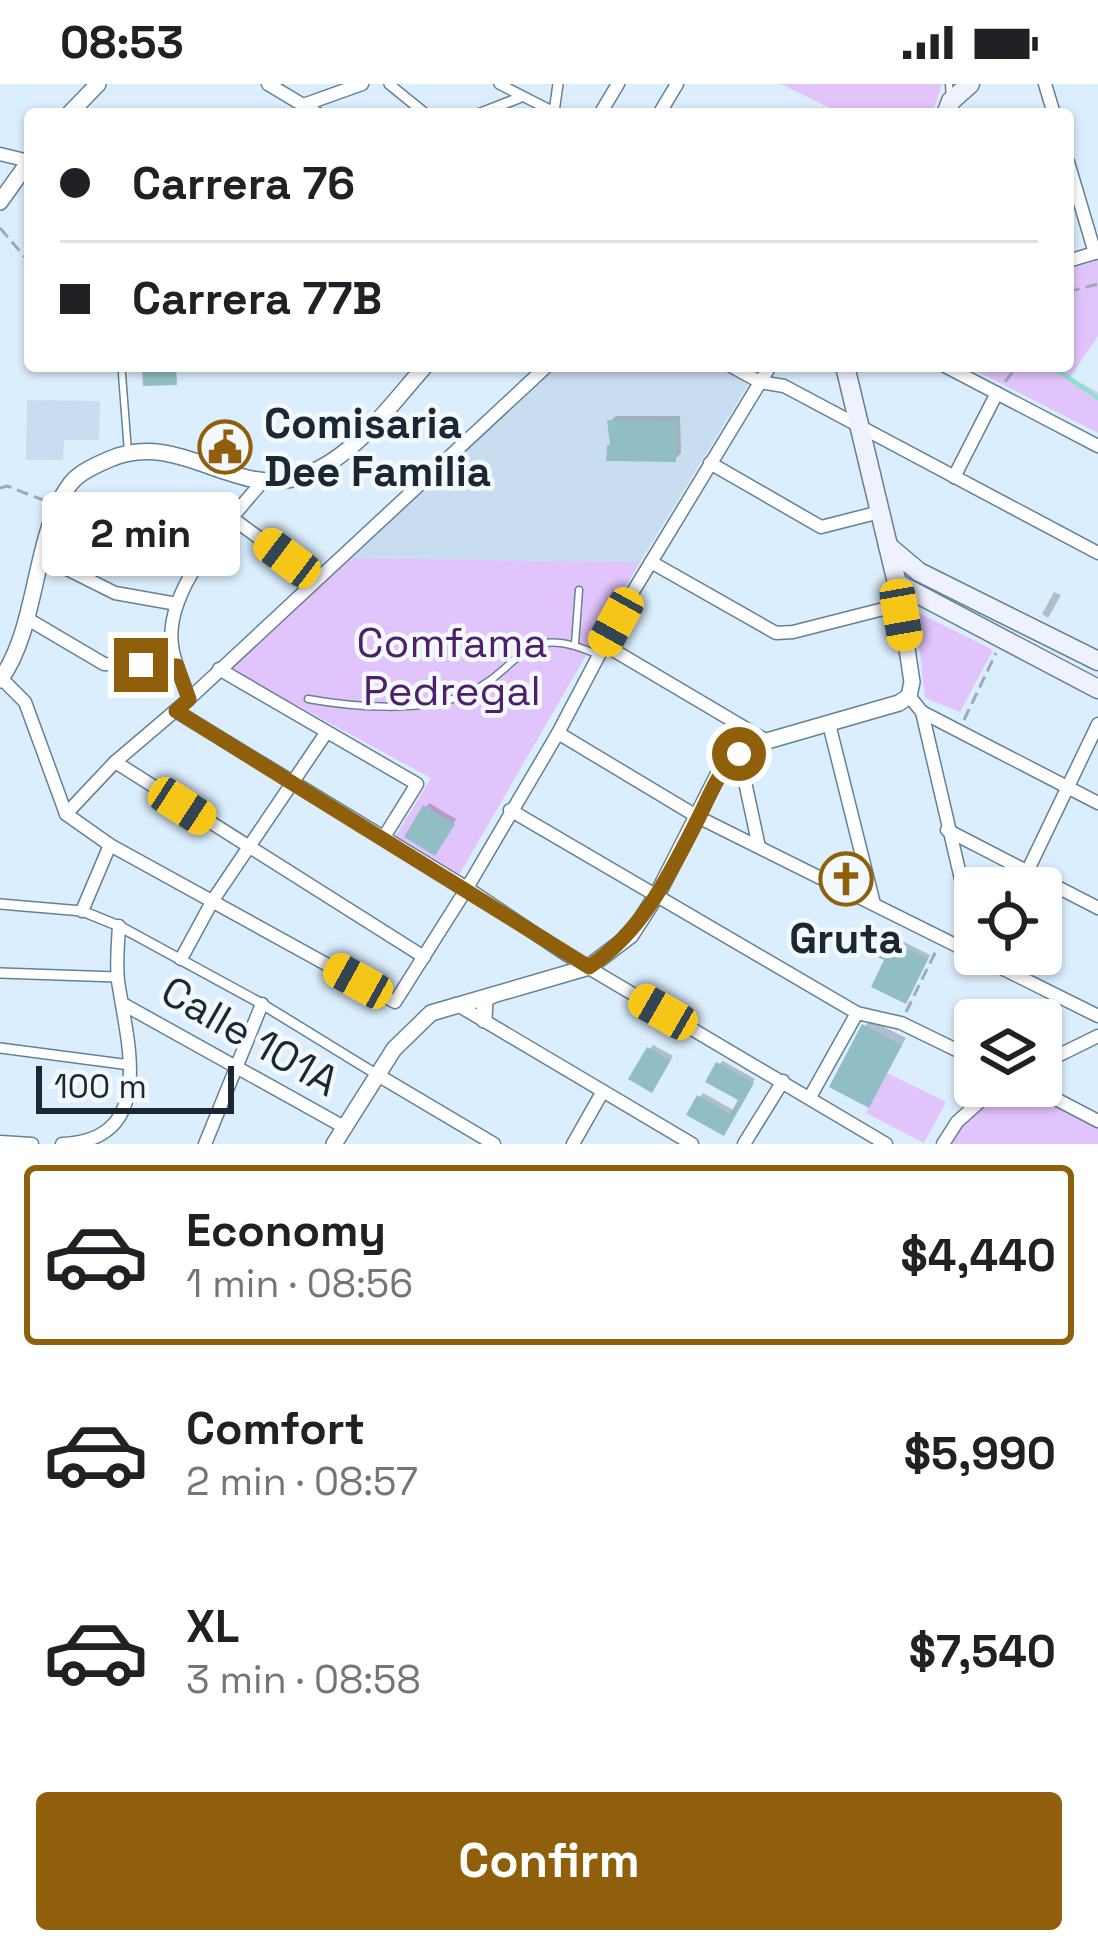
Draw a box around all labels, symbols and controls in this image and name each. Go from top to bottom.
text: 08:53 [60,14,184,71]
text: Carrera 76 [132,155,355,212]
text: Carrera 77B [132,270,382,327]
place label: Comisaria Dee Familia [264,397,491,498]
public building icon: Comisaria Dee Familia [197,419,253,475]
callout: 2 min [42,491,240,575]
text: 2 min [91,509,191,558]
car [247,522,327,594]
car [877,576,925,654]
car [583,582,649,662]
park label: Comfama Pedregal [356,616,548,717]
route end [114,638,168,692]
route start [712,727,766,781]
car [142,771,222,841]
church icon: Gruta [818,851,874,907]
map controls [954,867,1062,1107]
button: locate [954,867,1062,975]
place label: Gruta [789,912,903,965]
car [318,948,398,1014]
street label: Calle 101A [152,964,348,1108]
car [623,978,703,1046]
button: layers [954,999,1062,1107]
scale bar [36,1060,234,1113]
text: 100 m [54,1066,147,1108]
icon: car [42,1201,150,1309]
text: Economy [186,1202,386,1259]
text: $4,440 [900,1227,1056,1284]
text: 1 min · 08:56 [186,1259,413,1308]
icon: car [42,1399,150,1507]
text: Comfort [186,1400,365,1457]
text: $5,990 [904,1425,1056,1482]
text: 2 min · 08:57 [186,1457,418,1506]
icon: car [42,1597,150,1705]
text: XL [186,1598,239,1655]
text: $7,540 [909,1623,1056,1680]
text: 3 min · 08:58 [186,1655,421,1704]
button: Confirm [36,1792,1062,1930]

